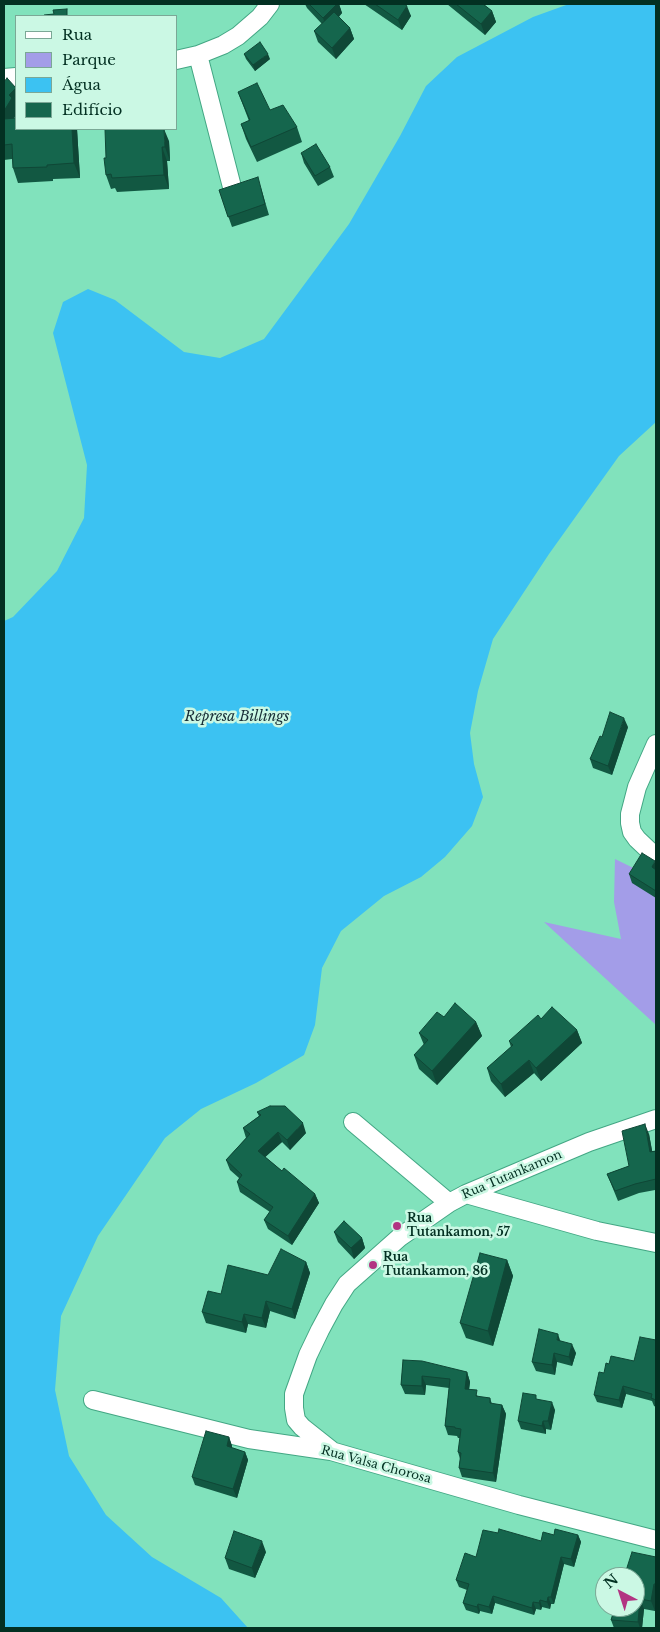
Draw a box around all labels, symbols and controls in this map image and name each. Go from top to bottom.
legend [15,15,178,130]
text: Rua [62,25,92,44]
text: Parque [62,50,116,69]
text: Água [62,75,101,94]
text: Edifício [62,100,122,119]
water label: Represa Billings [185,709,289,725]
street label: Rua Tutankamon [460,1147,564,1203]
place label: Rua Tutankamon, 57 [407,1212,510,1240]
marker: Rua Tutankamon, 57 [391,1220,403,1232]
place label: Rua Tutankamon, 86 [383,1251,488,1279]
marker: Rua Tutankamon, 86 [367,1259,379,1271]
street label: Rua Valsa Chorosa [319,1443,433,1487]
north arrow [595,1567,645,1617]
text: N [600,1570,622,1592]

